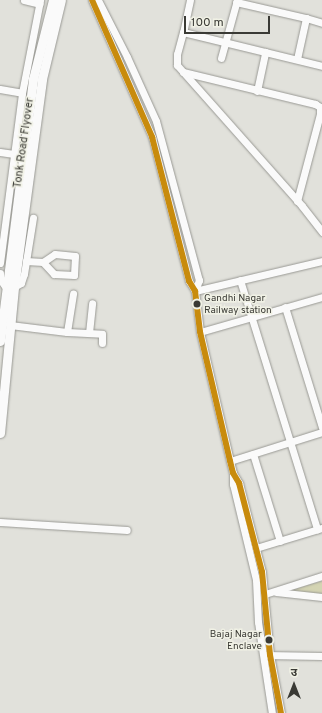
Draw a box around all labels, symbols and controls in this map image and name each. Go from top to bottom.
scale bar [186,8,272,34]
text: 100 m [191,15,224,31]
street label: Tonk Road Flyover [11,97,37,189]
place label: Gandhi Nagar Railway station [204,292,272,316]
marker: Gandhi Nagar Railway station [192,299,202,309]
place label: Bajaj Nagar Enclave [210,628,262,652]
marker: Bajaj Nagar Enclave [264,635,274,645]
north arrow [274,665,314,705]
text: उ [291,666,297,680]

